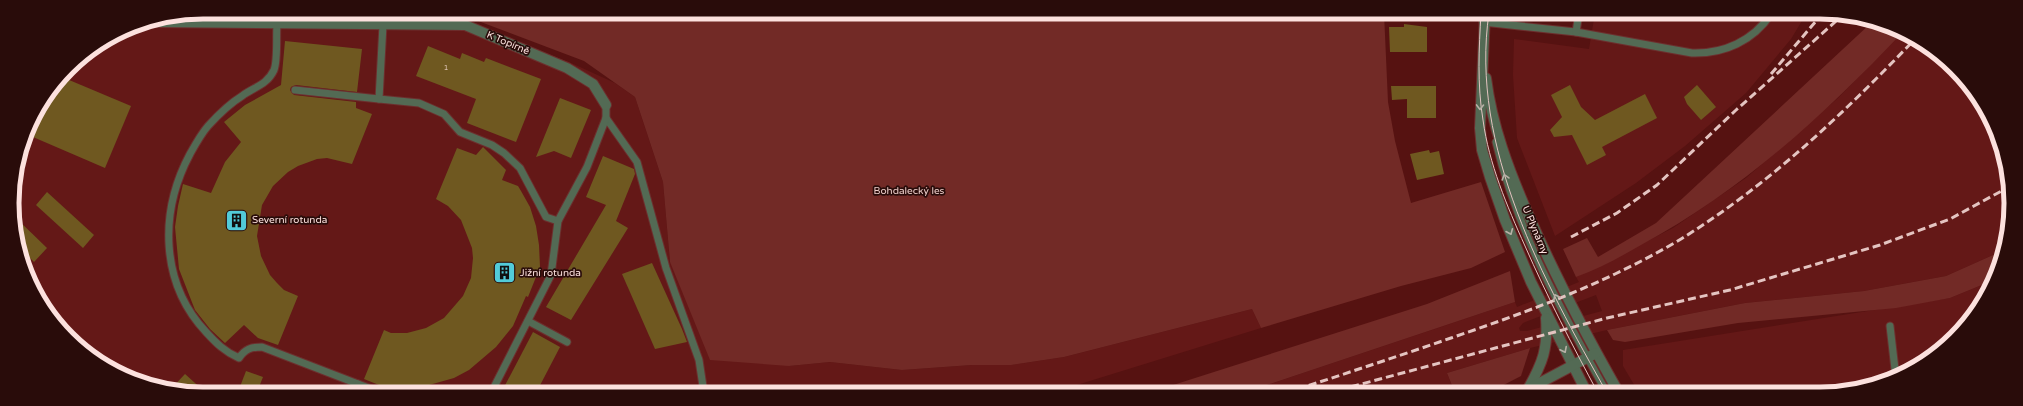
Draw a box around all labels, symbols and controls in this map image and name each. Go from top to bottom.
street label: K Topírně [485,29,531,57]
house number: 1 [443,63,449,72]
one-way arrow [1476,104,1484,110]
one-way arrow [1501,174,1510,181]
park label: Bohdalecký les [874,185,945,197]
street label: U Plynárny [1519,204,1551,257]
building icon: Severní rotunda [223,207,249,233]
place label: Severní rotunda [252,214,327,226]
one-way arrow [1505,229,1513,236]
building icon: Jižní rotunda [492,260,518,286]
place label: Jižní rotunda [520,267,581,279]
one-way arrow [1553,293,1561,301]
one-way arrow [1560,346,1567,353]

